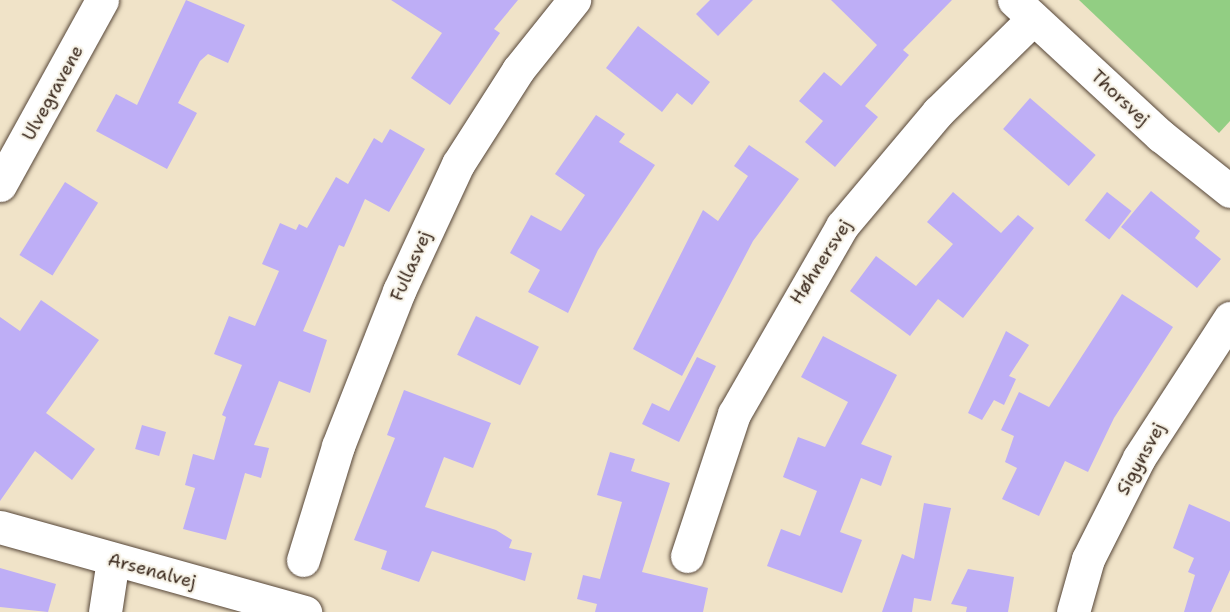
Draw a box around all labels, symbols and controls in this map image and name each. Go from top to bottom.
street label: Ulvegravene [18,42,88,144]
street label: Thorsvej [1086,65,1154,131]
street label: Høhnersvej [786,216,856,308]
street label: Fullasvej [386,228,436,304]
street label: Sigynsvej [1112,419,1170,499]
street label: Arsenalvej [105,549,199,593]

